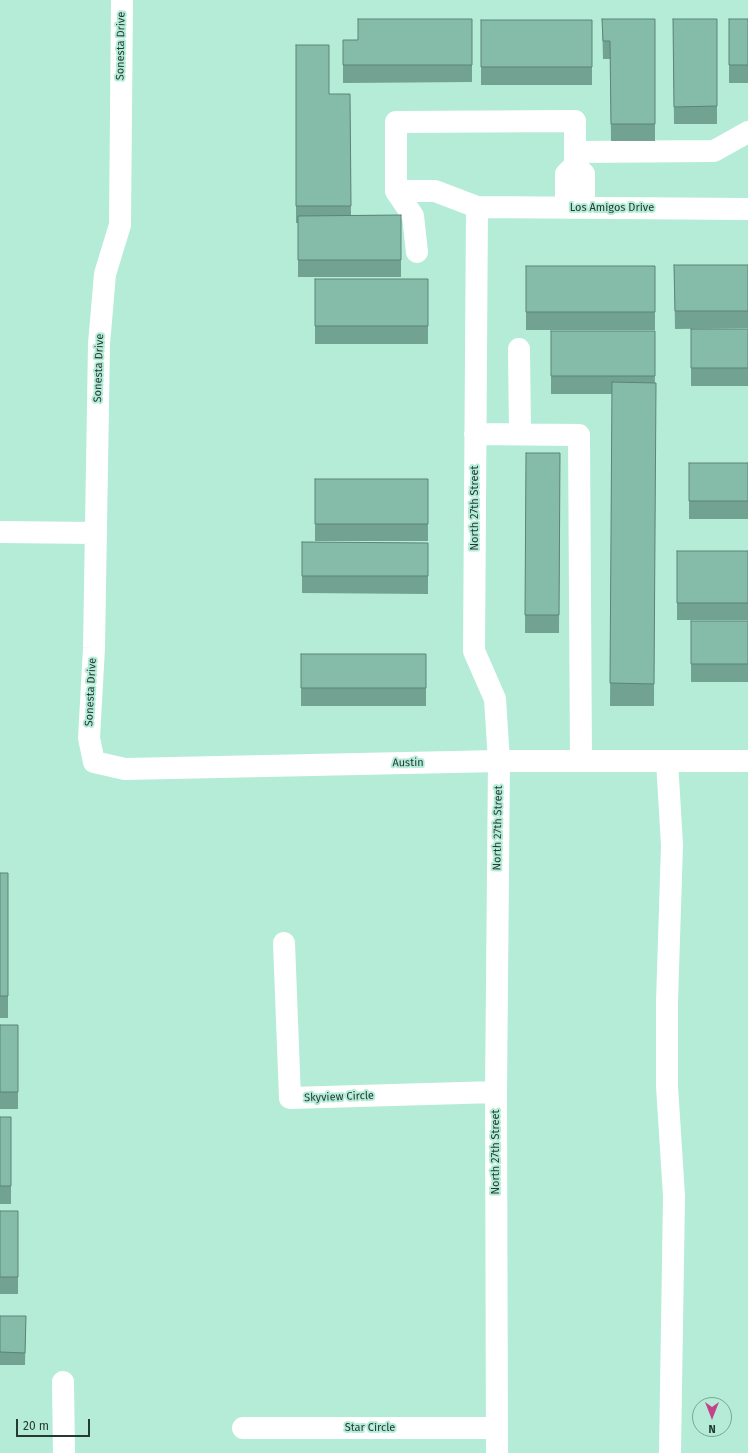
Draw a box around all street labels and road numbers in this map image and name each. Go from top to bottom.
street label: Sonesta Drive [114,12,128,80]
street label: Los Amigos Drive [570,201,654,215]
street label: Sonesta Drive [91,333,107,403]
street label: North 27th Street [468,466,482,550]
street label: Sonesta Drive [83,657,99,727]
street label: Austin [392,756,424,770]
street label: North 27th Street [491,785,505,871]
street label: Skyview Circle [304,1089,374,1105]
street label: North 27th Street [489,1110,503,1194]
street label: Star Circle [345,1421,395,1435]

